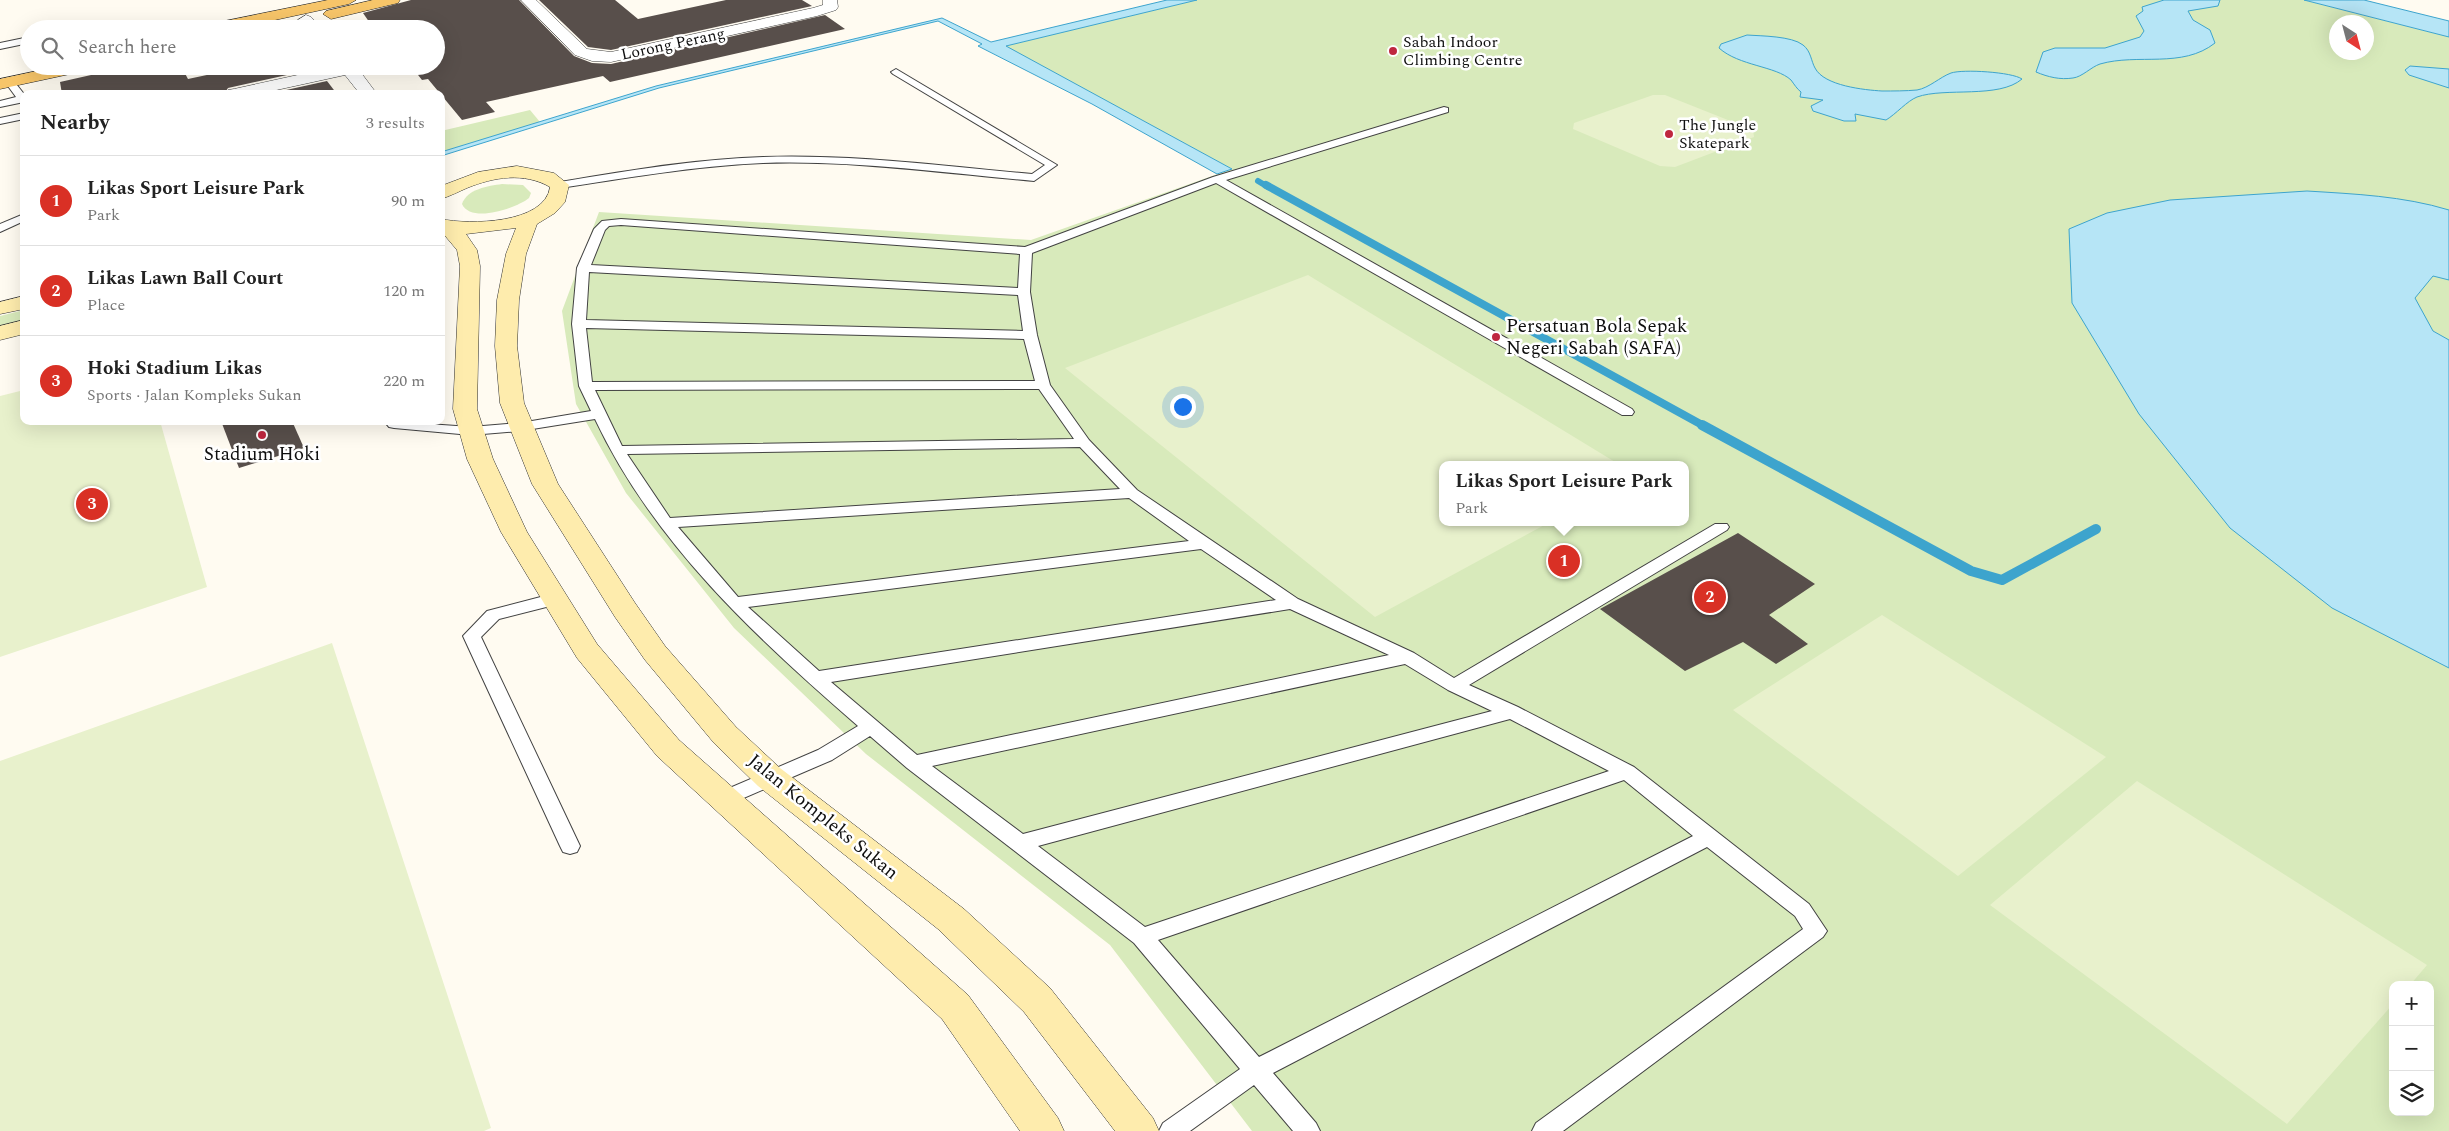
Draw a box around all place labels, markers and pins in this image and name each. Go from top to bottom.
place label: Sabah Indoor Climbing Centre [1403,30,1522,72]
marker: Sabah Indoor Climbing Centre [1387,45,1399,57]
place label: The Jungle Skatepark [1679,113,1756,155]
marker: The Jungle Skatepark [1663,128,1675,140]
place label: Persatuan Bola Sepak Negeri Sabah (SAFA) [1506,312,1688,363]
marker: Persatuan Bola Sepak Negeri Sabah (SAFA) [1490,331,1502,343]
marker: Stadium Hoki [256,429,268,441]
place label: Stadium Hoki [204,440,320,469]
pin: 3 [76,485,108,523]
pin: 1 [1548,542,1580,580]
pin: 2 [1694,578,1726,616]

